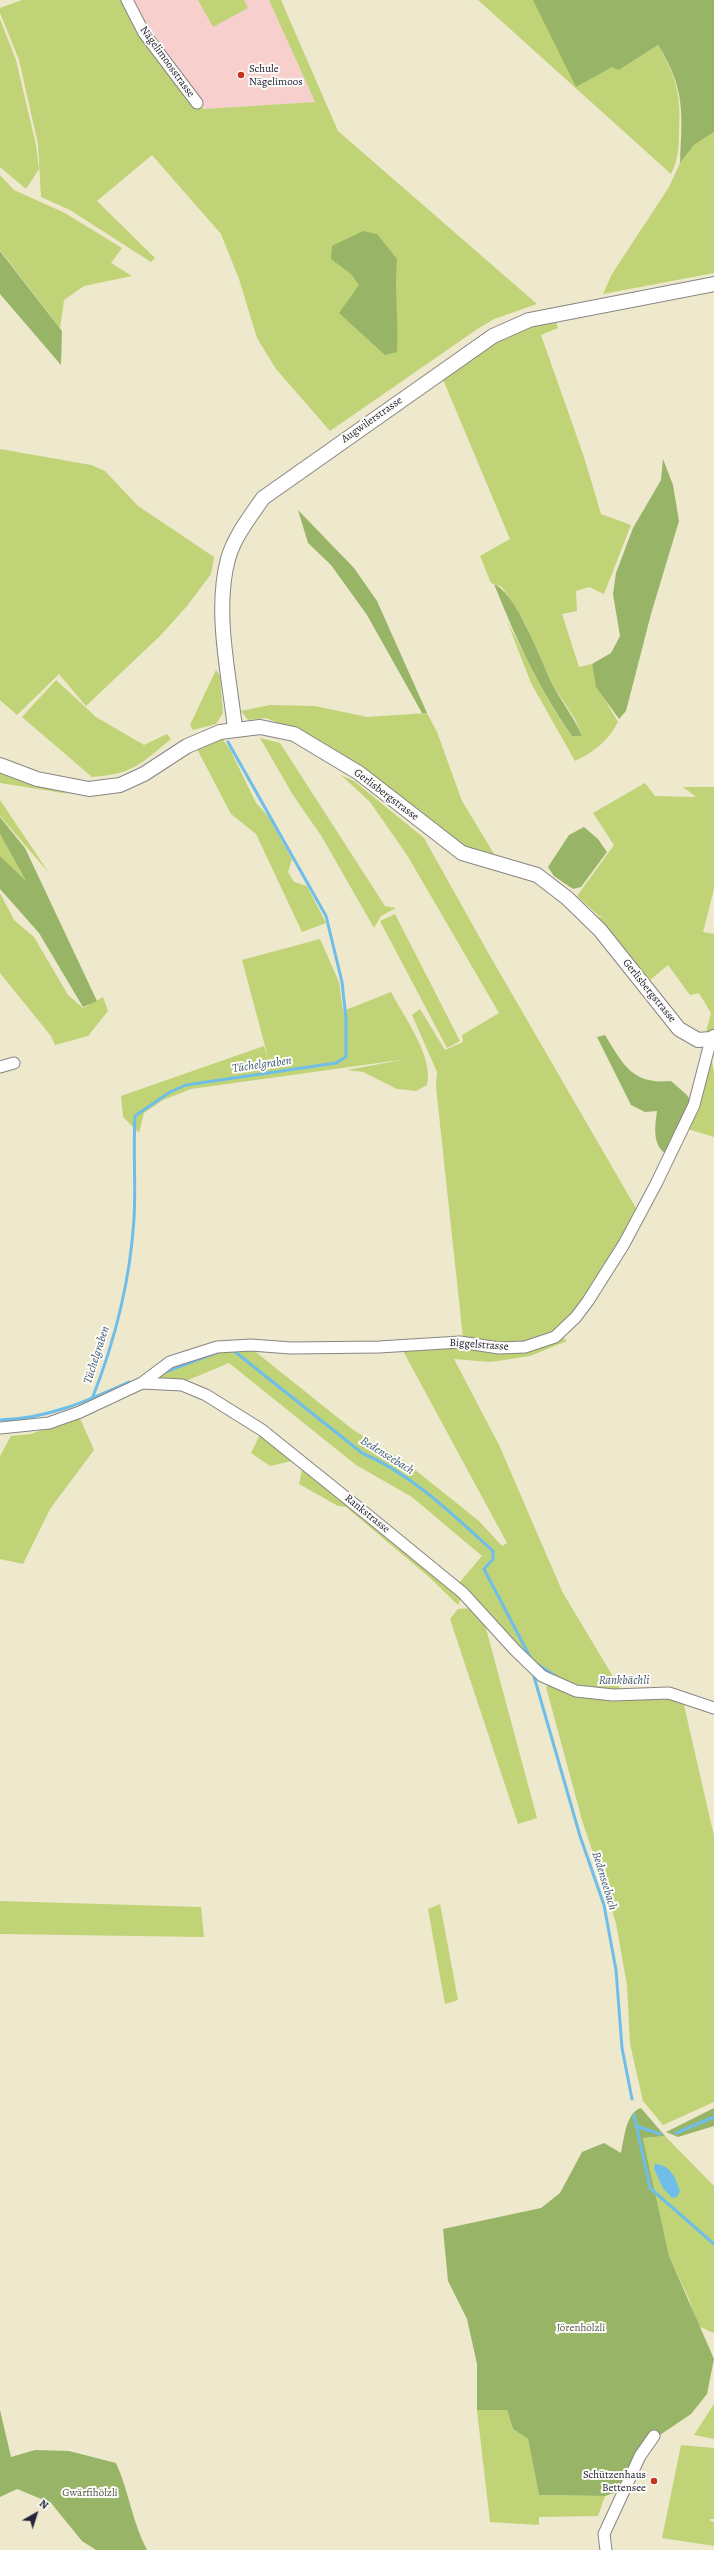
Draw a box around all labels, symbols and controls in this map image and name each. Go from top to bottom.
street label: Nägelimoosstrasse [137,24,197,100]
place label: Schule Nägelimoos [249,62,303,88]
marker: Schule Nägelimoos [236,70,246,80]
street label: Augwilerstrasse [339,394,405,446]
street label: Gerlisbergstrasse [351,766,421,824]
street label: Gerlisbergstrasse [619,957,679,1025]
water label: Tüchelgraben [231,1054,293,1076]
water label: Tüchelgraben [81,1324,113,1386]
street label: Biggelstrasse [449,1336,509,1354]
water label: Bedenseebach [358,1434,416,1478]
street label: Rankstrasse [342,1492,392,1536]
water label: Rankbächli [599,1674,649,1688]
water label: Bedenseebach [588,1850,620,1912]
park label: Jörenhölzli [557,2321,605,2335]
place label: Schützenhaus Bettensee [583,2468,646,2494]
marker: Schützenhaus Bettensee [649,2476,659,2486]
park label: Gwärfihölzli [62,2486,118,2500]
north arrow [16,2494,56,2534]
text: N [36,2496,52,2513]

